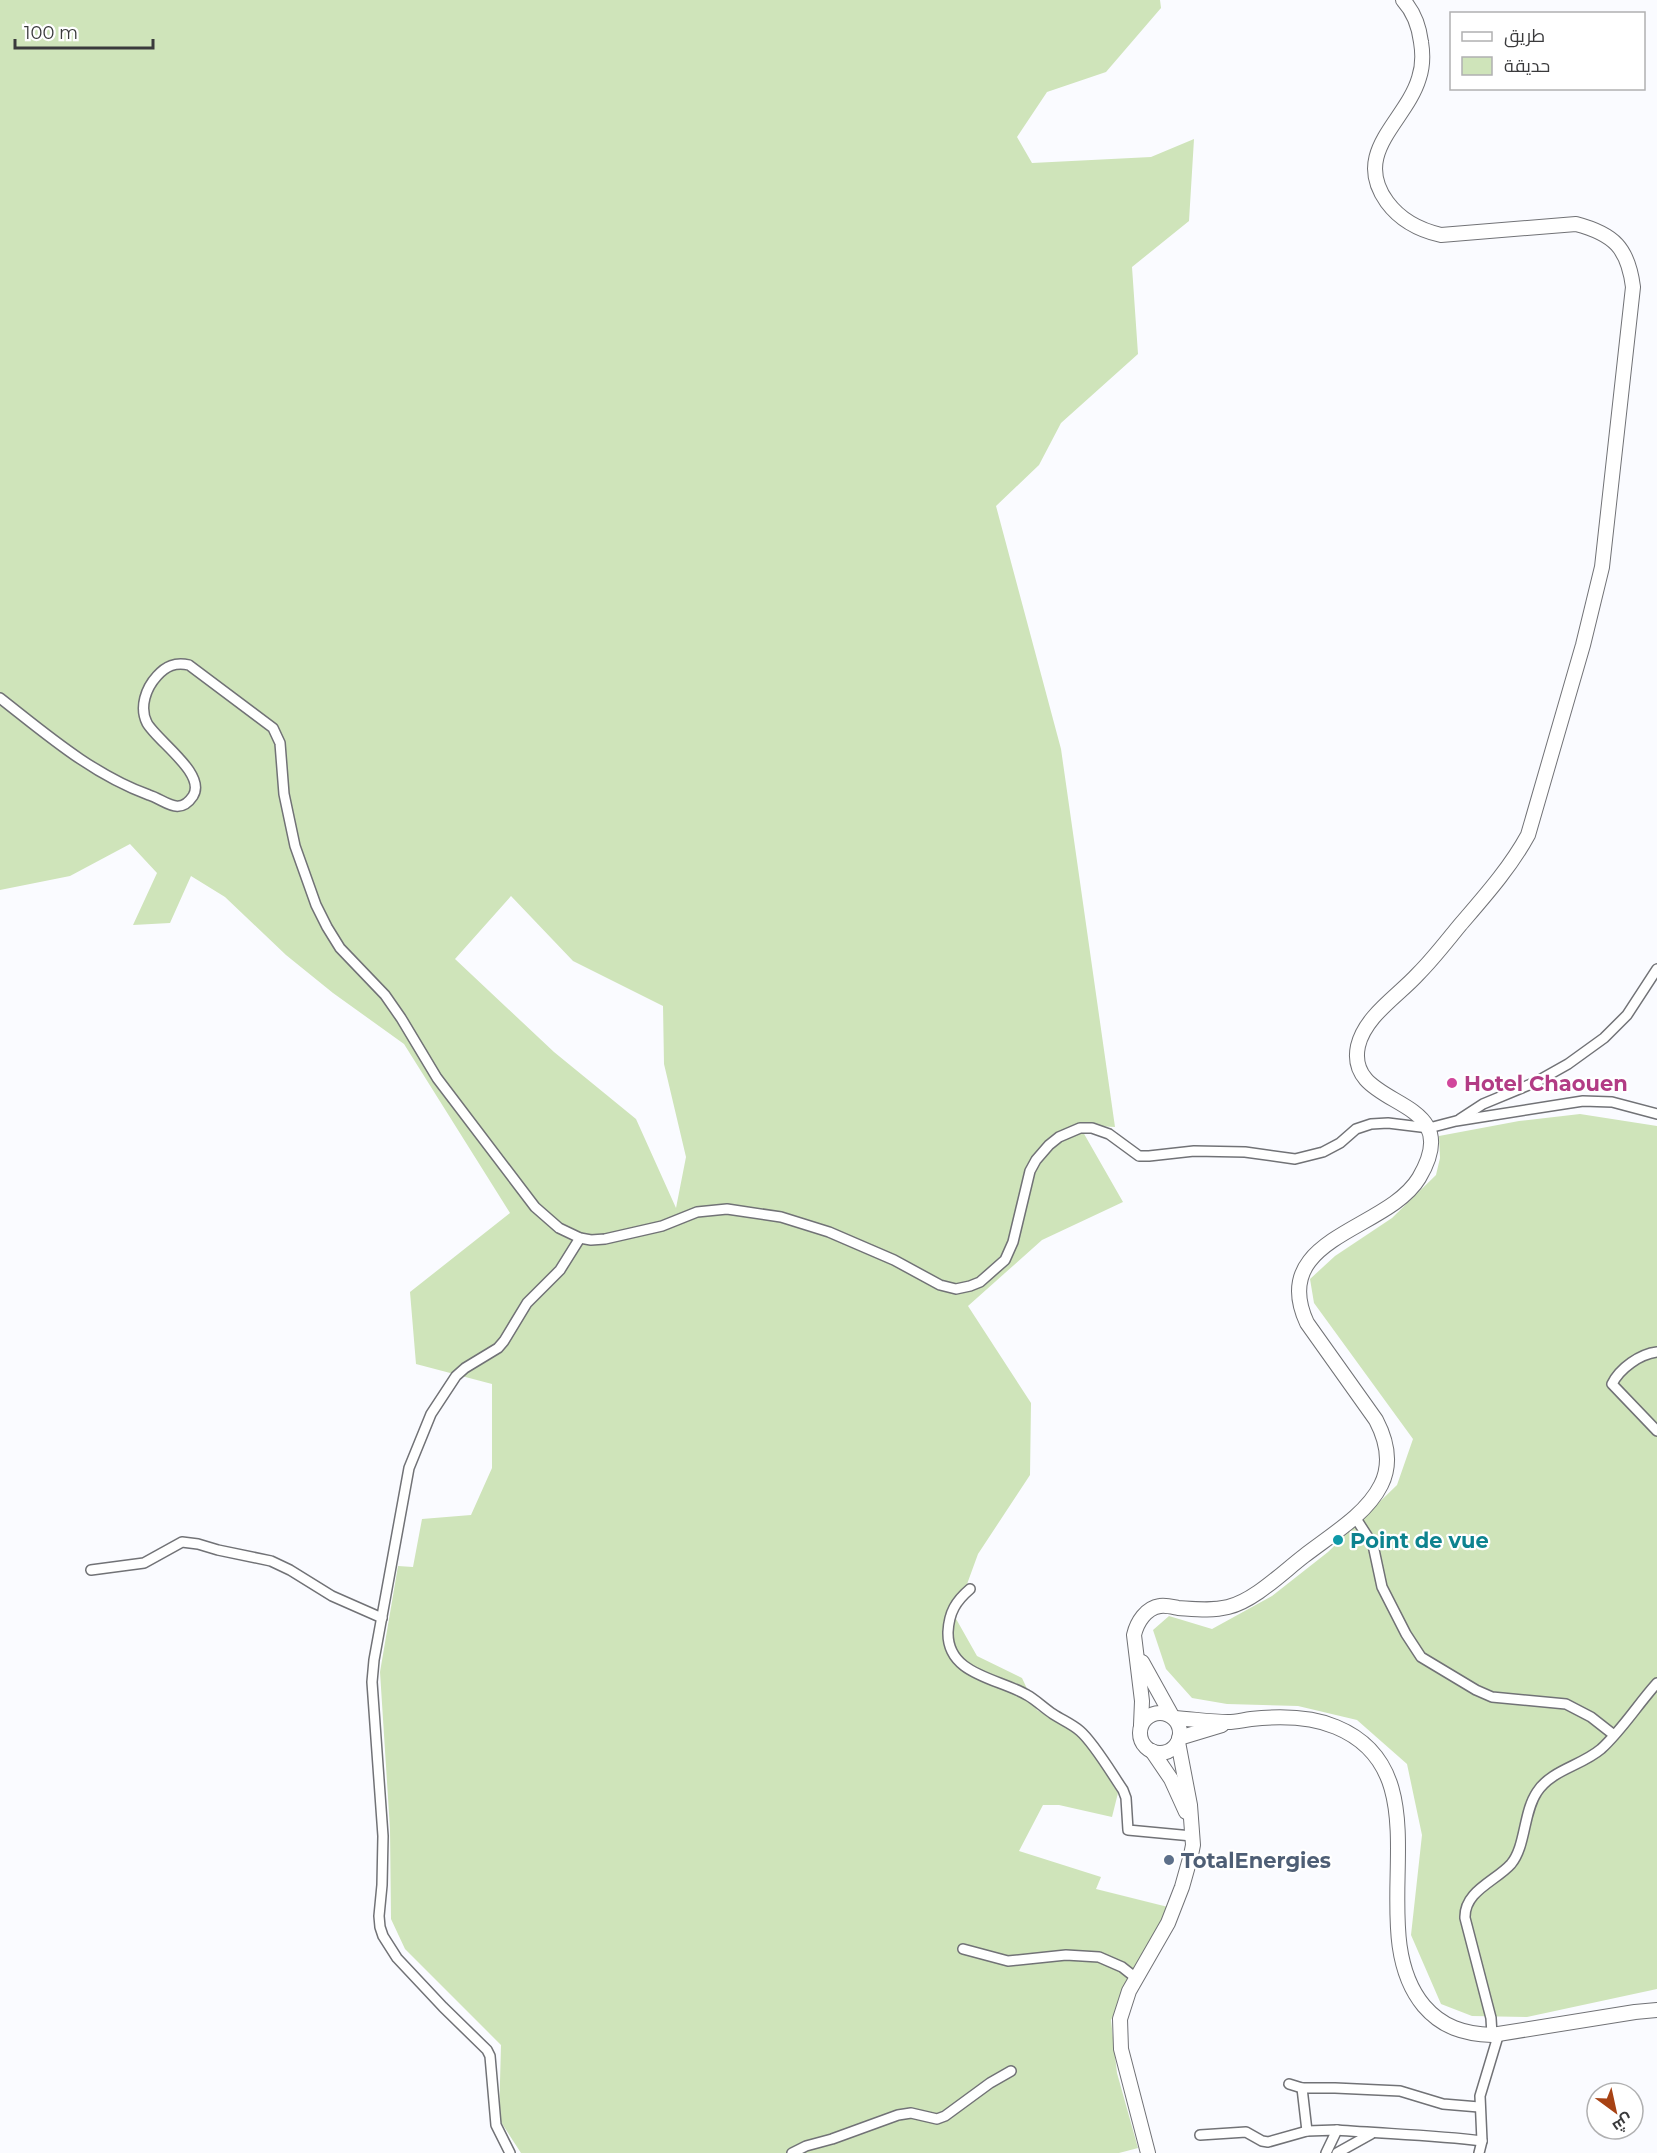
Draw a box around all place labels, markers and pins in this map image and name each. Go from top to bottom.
place label: Hotel Chaouen [1464,1071,1628,1096]
marker: Hotel Chaouen [1445,1076,1459,1090]
place label: Point de vue [1350,1528,1489,1553]
marker: Point de vue [1331,1533,1345,1547]
place label: TotalEnergies [1181,1848,1331,1873]
marker: TotalEnergies [1162,1853,1176,1867]

